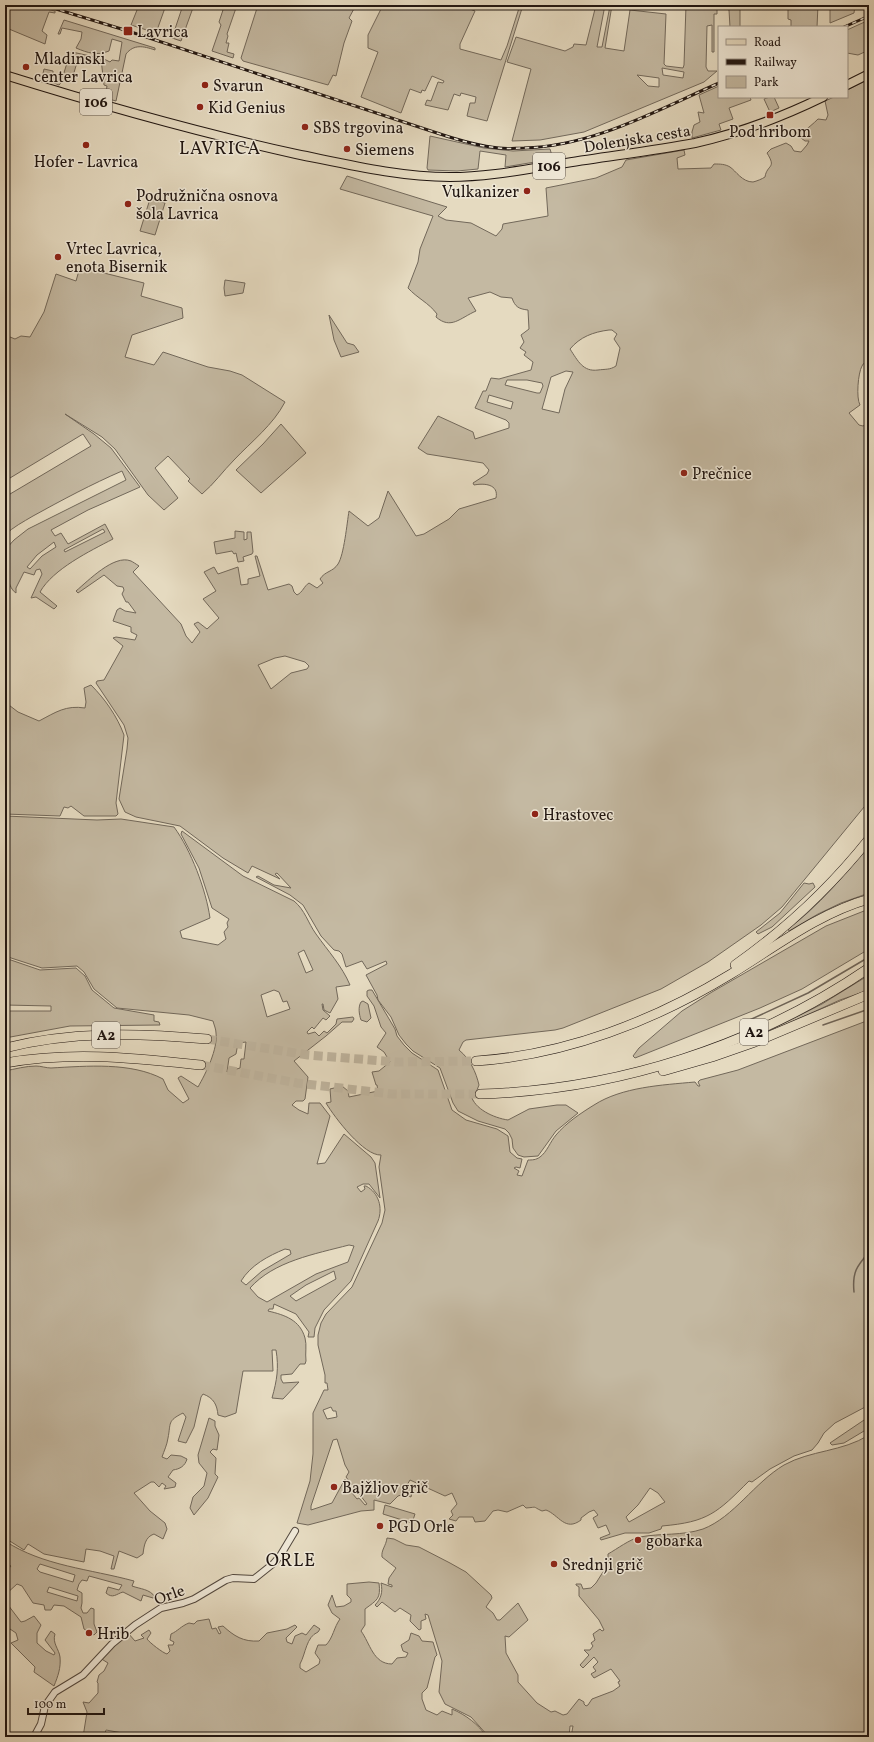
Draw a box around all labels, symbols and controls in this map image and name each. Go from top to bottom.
place label: Lavrica [137,22,189,44]
marker: Lavrica [122,25,134,37]
legend [718,26,848,98]
text: Road [754,35,781,51]
place label: Mladinski center Lavrica [34,49,133,89]
text: Railway [754,55,797,71]
marker: Mladinski center Lavrica [21,62,31,72]
text: Park [754,75,779,91]
place label: Svarun [213,76,264,98]
marker: Svarun [200,80,210,90]
road number: 106 [80,89,112,115]
place label: Kid Genius [208,98,286,120]
marker: Kid Genius [195,102,205,112]
marker: Pod hribom [765,110,775,120]
place label: SBS trgovina [313,118,403,140]
street label: Dolenjska cesta [582,121,693,159]
marker: SBS trgovina [300,122,310,132]
place label: Pod hribom [729,122,811,144]
district label: LAVRICA [179,137,261,162]
marker: Hofer - Lavrica [81,140,91,150]
place label: Siemens [355,140,415,162]
marker: Siemens [342,144,352,154]
place label: Hofer - Lavrica [34,152,138,174]
road number: 106 [533,153,565,179]
place label: Vulkanizer [442,182,519,204]
place label: Podružnična osnova šola Lavrica [136,186,278,226]
marker: Vulkanizer [522,186,532,196]
marker: Podružnična osnova šola Lavrica [123,199,133,209]
place label: Vrtec Lavrica, enota Bisernik [66,239,168,279]
marker: Vrtec Lavrica, enota Bisernik [53,252,63,262]
place label: Prečnice [692,464,752,486]
marker: Prečnice [679,468,689,478]
place label: Hrastovec [543,805,613,827]
marker: Hrastovec [530,809,540,819]
road number: A2 [740,1019,768,1045]
road number: A2 [92,1022,120,1048]
place label: Bajžljov grič [342,1478,428,1500]
marker: Bajžljov grič [329,1482,339,1492]
place label: PGD Orle [388,1517,455,1539]
marker: PGD Orle [375,1521,385,1531]
place label: gobarka [646,1531,703,1553]
marker: gobarka [633,1535,643,1545]
district label: ORLE [266,1549,316,1574]
place label: Srednji grič [562,1555,643,1577]
marker: Srednji grič [549,1559,559,1569]
street label: Orle [151,1580,188,1611]
place label: Hrib [97,1624,130,1646]
marker: Hrib [84,1628,94,1638]
scale bar [28,1690,104,1716]
text: 100 m [34,1697,67,1713]

